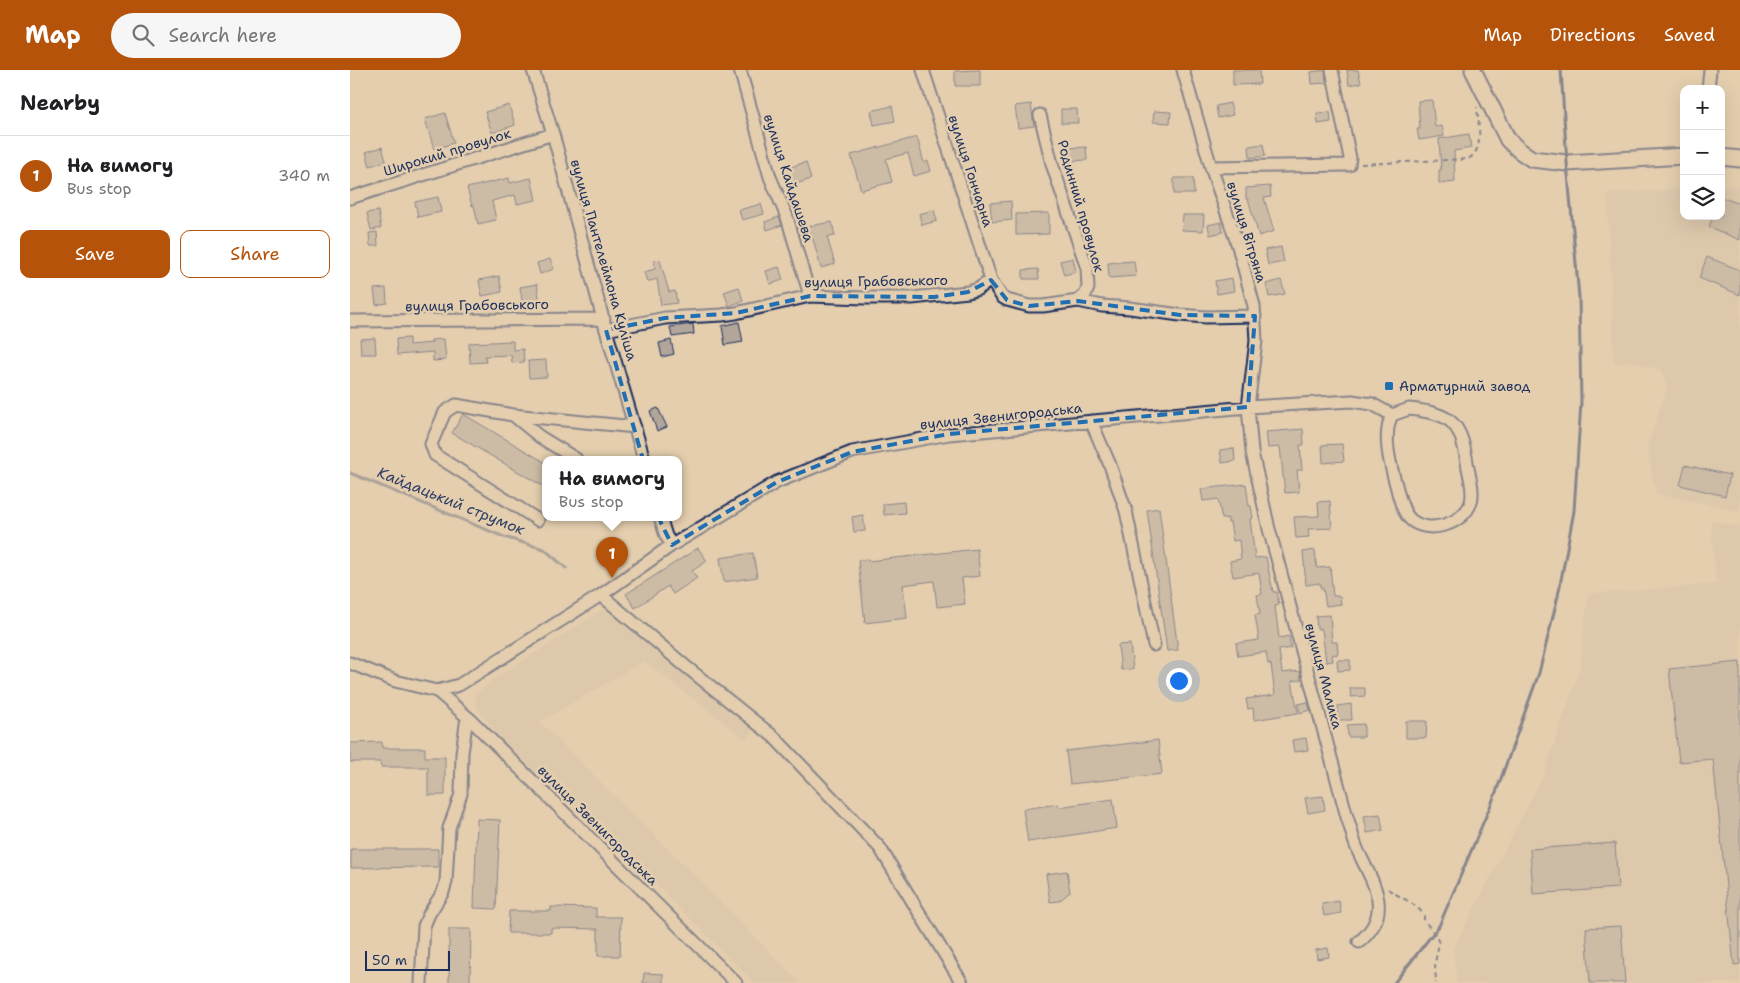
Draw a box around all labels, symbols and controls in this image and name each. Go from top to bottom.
search box [111,13,461,58]
text: Map [25,19,81,51]
icon: search [129,21,157,49]
text: Search here [169,23,277,48]
text: Map [1484,23,1522,47]
text: Directions [1550,23,1636,47]
text: Saved [1664,23,1715,47]
map controls [1680,85,1725,220]
button: + [1680,85,1725,130]
text: Nearby [20,89,100,117]
street label: вулиця Кайдашева [760,112,818,245]
street label: вулиця Гончарна [944,113,998,229]
street label: Широкий провулок [381,124,513,180]
button: − [1680,130,1725,175]
street label: Родинний провулок [1054,138,1109,275]
text: На вимогу [67,153,173,178]
street label: вулиця Пантелеймона Куліша [567,157,641,363]
text: 1 [32,165,40,186]
text: 340 m [278,165,330,186]
button: layers [1680,175,1725,220]
text: Bus stop [67,178,132,199]
street label: вулиця Вітряна [1223,179,1271,285]
button: Save [20,230,170,278]
button: Share [180,230,330,278]
street label: вулиця Грабовського [804,271,948,291]
street label: вулиця Грабовського [405,295,549,315]
place label: Арматурний завод [1399,377,1530,395]
marker: Арматурний завод [1383,380,1395,392]
street label: вулиця Звенигородська [919,399,1083,433]
popup [542,456,682,521]
water label: Кайдацький струмок [374,462,529,540]
text: На вимогу [559,466,665,491]
text: Bus stop [559,491,623,512]
pin: 1 [596,537,628,578]
street label: вулиця Малика [1301,621,1347,731]
your location [1166,668,1192,694]
street label: вулиця Звенигородська [534,761,662,889]
scale bar [365,948,450,971]
text: 50 m [372,951,407,969]

